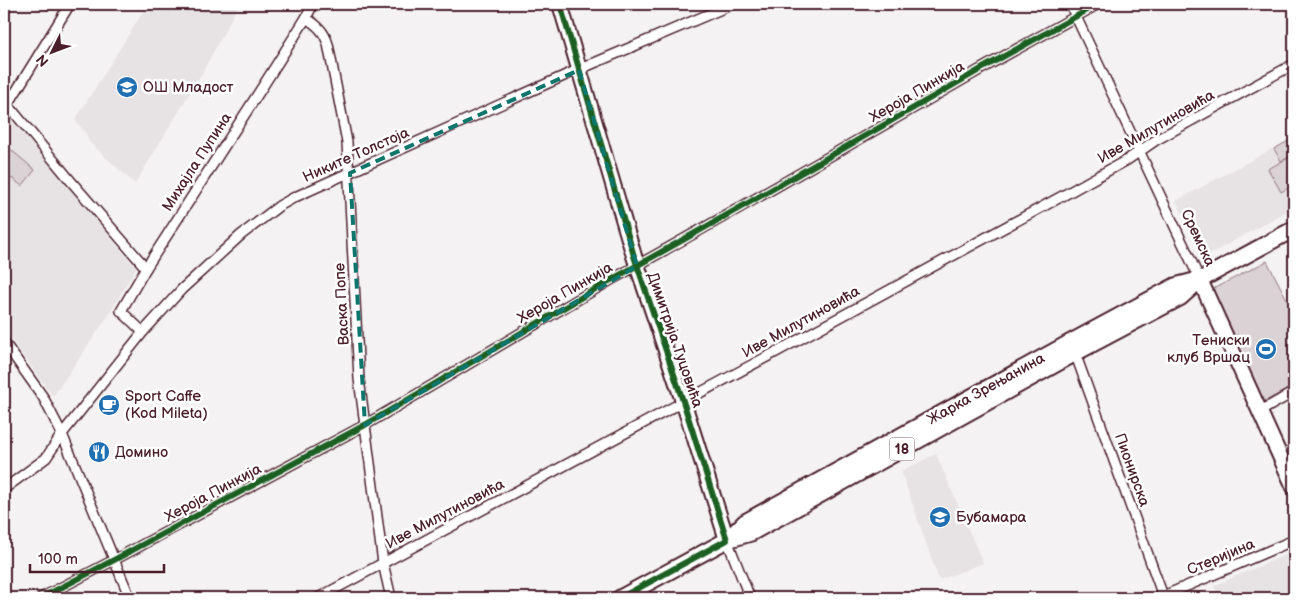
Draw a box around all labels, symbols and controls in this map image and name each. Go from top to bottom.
north arrow [28,28,78,78]
text: N [33,51,53,70]
street label: Хероја Пинкија [866,57,968,127]
school or university icon: ОШ Младост [115,75,139,99]
place label: ОШ Младост [143,78,234,97]
street label: Иве Милутиновића [1094,86,1218,168]
street label: Михајла Пупина [158,109,236,215]
street label: Никите Толстоја [300,123,412,187]
street label: Сремска [1177,206,1220,270]
street label: Хероја Пинкија [514,258,616,328]
street label: Васка Попе [330,262,354,346]
street label: Димитрија Туцовића [643,270,707,410]
street label: Иве Милутиновића [739,282,863,362]
place label: Тениски клуб Вршац [1167,331,1250,367]
sports icon: Тениски клуб Вршац [1254,337,1278,361]
street label: Жарка Зрењанина [924,349,1048,429]
place label: Sport Caffe (Kod Mileta) [125,387,208,423]
cafe icon: Sport Caffe (Kod Mileta) [97,393,121,417]
street label: Пионирска [1110,431,1154,509]
road number: 18 [890,438,914,460]
restaurant icon: Домино [87,440,111,464]
place label: Домино [115,443,168,462]
street label: Хероја Пинкија [161,459,265,526]
street label: Иве Милутиновића [382,475,508,553]
school or university icon: Бубамара [928,505,952,529]
place label: Бубамара [956,508,1027,527]
street label: Стеријина [1184,534,1258,580]
scale bar [30,542,164,574]
text: 100 m [38,550,78,569]

